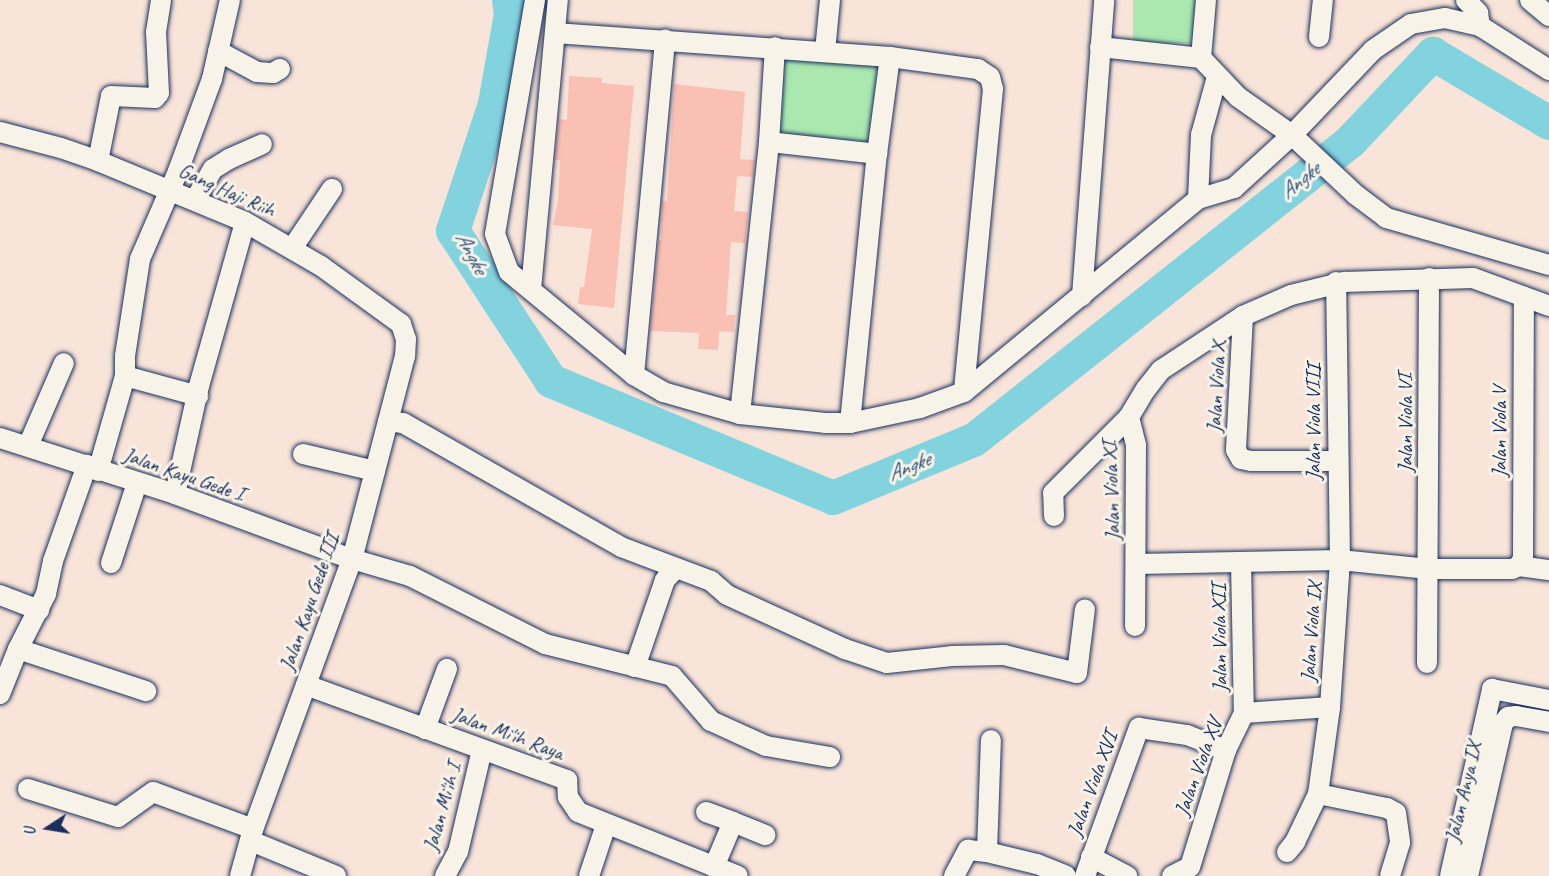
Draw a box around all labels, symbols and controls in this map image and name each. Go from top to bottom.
street label: Gang Haji Riih [174,157,280,223]
water label: Angke [1275,157,1325,205]
water label: Angke [449,228,493,278]
street label: Jalan Viola X [1201,341,1231,433]
street label: Jalan Viola VIII [1300,364,1326,480]
street label: Jalan Viola VI [1392,373,1418,473]
street label: Jalan Viola V [1486,386,1512,478]
street label: Jalan Viola XI [1097,441,1125,541]
street label: Jalan Kayu Gede I [120,442,248,506]
water label: Angke [884,447,934,487]
street label: Jalan Kayu Gede III [274,530,344,674]
street label: Jalan Viola IX [1295,581,1327,683]
street label: Jalan Viola XII [1205,583,1233,693]
street label: Jalan Mi'ih Raya [448,701,568,765]
street label: Jalan Viola XV [1169,715,1227,819]
street label: Jalan Viola XVI [1061,728,1123,840]
street label: Jalan Anya IX [1439,739,1487,845]
street label: Jalan Mi'ih I [417,760,467,854]
north arrow [18,798,78,858]
text: U [20,826,41,838]

